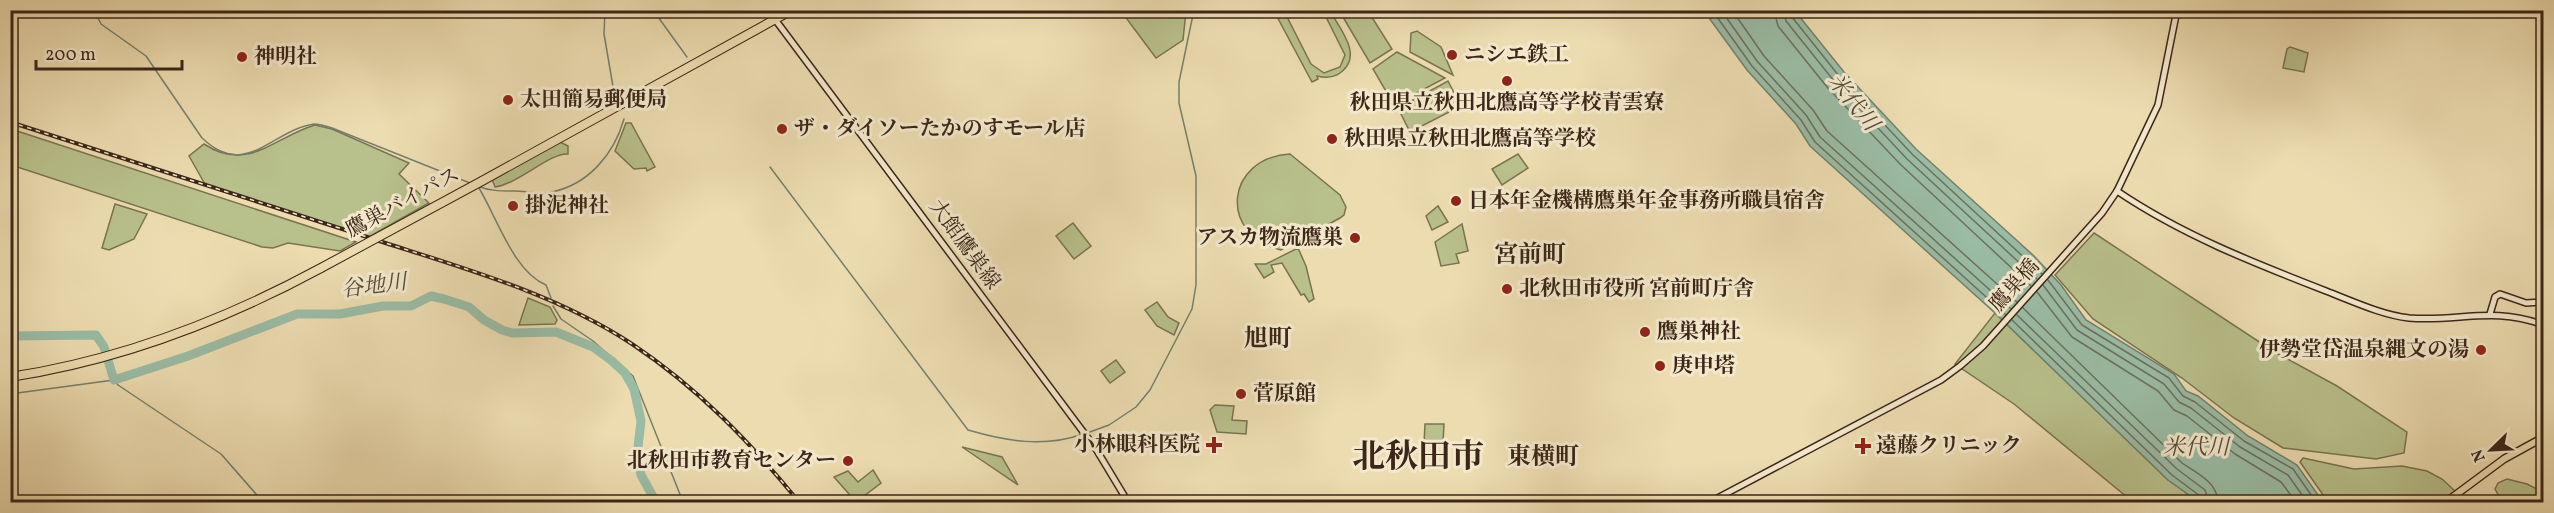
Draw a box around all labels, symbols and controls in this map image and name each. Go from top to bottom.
scale bar [36,33,182,71]
place label: ニシエ鉄工 [1464,41,1569,70]
text: 200 m [45,43,96,68]
place label: 神明社 [254,43,317,72]
marker: ニシエ鉄工 [1445,48,1459,62]
marker: 神明社 [235,50,249,64]
water label: 米代川 [1819,68,1886,140]
marker: 秋田県立秋田北鷹高等学校青雲寮 [1500,74,1514,88]
place label: 太田簡易郵便局 [520,86,667,115]
place label: 秋田県立秋田北鷹高等学校青雲寮 [1350,89,1665,118]
marker: 太田簡易郵便局 [501,93,515,107]
place label: ザ・ダイソーたかのすモール店 [794,115,1085,144]
marker: ザ・ダイソーたかのすモール店 [775,122,789,136]
place label: 秋田県立秋田北鷹高等学校 [1344,125,1596,154]
marker: 秋田県立秋田北鷹高等学校 [1325,132,1339,146]
street label: 鷹巣バイパス [341,161,465,245]
place label: 日本年金機構鷹巣年金事務所職員宿舎 [1468,187,1825,216]
place label: 掛泥神社 [525,192,609,221]
street label: 大館鷹巣線 [921,194,1007,296]
marker: 日本年金機構鷹巣年金事務所職員宿舎 [1449,194,1463,208]
marker: 掛泥神社 [506,199,520,213]
place label: アスカ物流鷹巣 [1197,224,1343,253]
marker: アスカ物流鷹巣 [1348,231,1362,245]
district label: 宮前町 [1494,239,1566,273]
street label: 鷹巣橋 [1983,253,2047,319]
water label: 谷地川 [339,267,411,306]
place label: 北秋田市役所 宮前町庁舎 [1519,275,1754,304]
marker: 北秋田市役所 宮前町庁舎 [1500,282,1514,296]
place label: 鷹巣神社 [1657,318,1741,347]
district label: 旭町 [1244,323,1292,357]
marker: 鷹巣神社 [1638,325,1652,339]
place label: 伊勢堂岱温泉縄文の湯 [2259,336,2469,365]
marker: 伊勢堂岱温泉縄文の湯 [2474,343,2488,357]
place label: 庚申塔 [1672,352,1735,381]
marker: 庚申塔 [1653,359,1667,373]
place label: 菅原館 [1253,380,1316,409]
marker: 菅原館 [1234,387,1248,401]
north arrow [2461,420,2521,480]
place label: 小林眼科医院 [1074,431,1200,460]
place label: 遠藤クリニック [1876,432,2022,461]
water label: 米代川 [2163,433,2231,464]
marker: 小林眼科医院 [1205,436,1223,454]
district label: 北秋田市 [1352,436,1484,482]
marker: 遠藤クリニック [1854,437,1872,455]
district label: 東横町 [1507,441,1579,475]
text: N [2467,445,2492,465]
place label: 北秋田市教育センター [627,447,836,476]
marker: 北秋田市教育センター [841,454,855,468]

